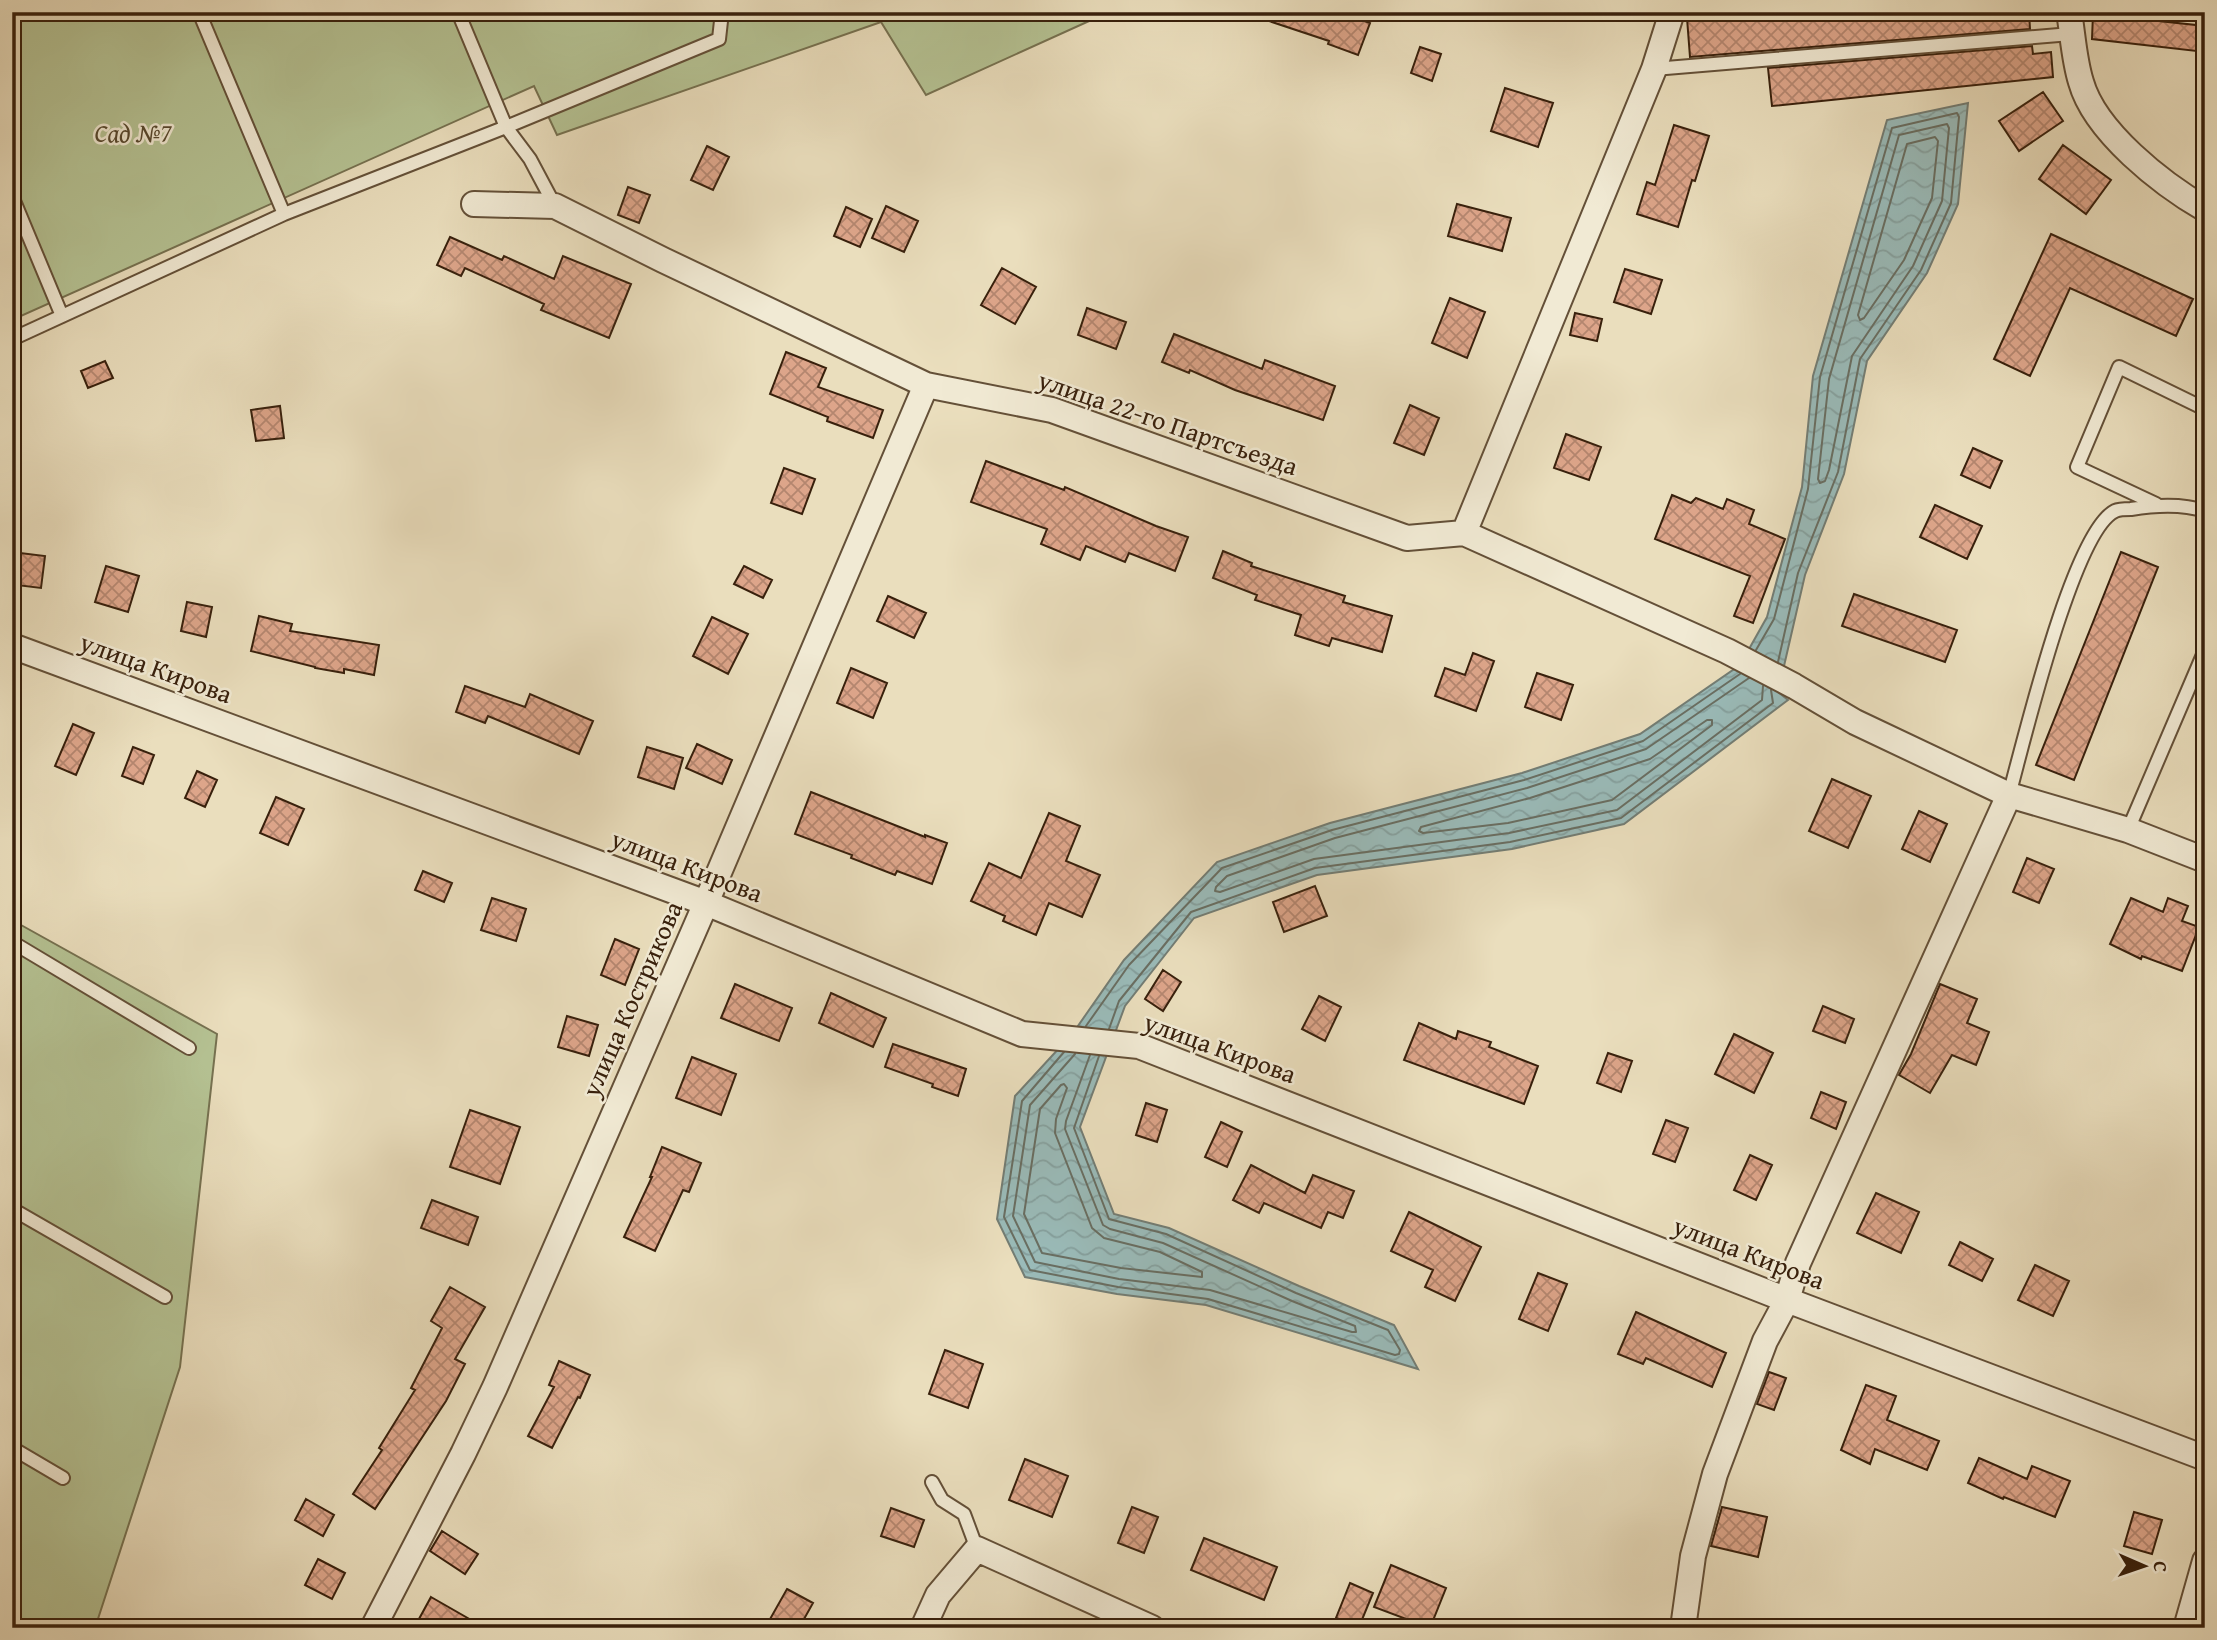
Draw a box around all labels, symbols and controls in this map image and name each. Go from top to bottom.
park label: Сад №7 [95,113,173,152]
street label: улица 22-го Партсъезда [1032,359,1304,486]
street label: улица Кирова [74,622,238,713]
street label: улица Кирова [605,818,769,913]
street label: улица Кострикова [570,894,692,1104]
street label: улица Кирова [1138,1002,1302,1093]
street label: улица Кирова [1667,1205,1831,1300]
north arrow [2108,1532,2178,1602]
text: С [2147,1561,2175,1573]

